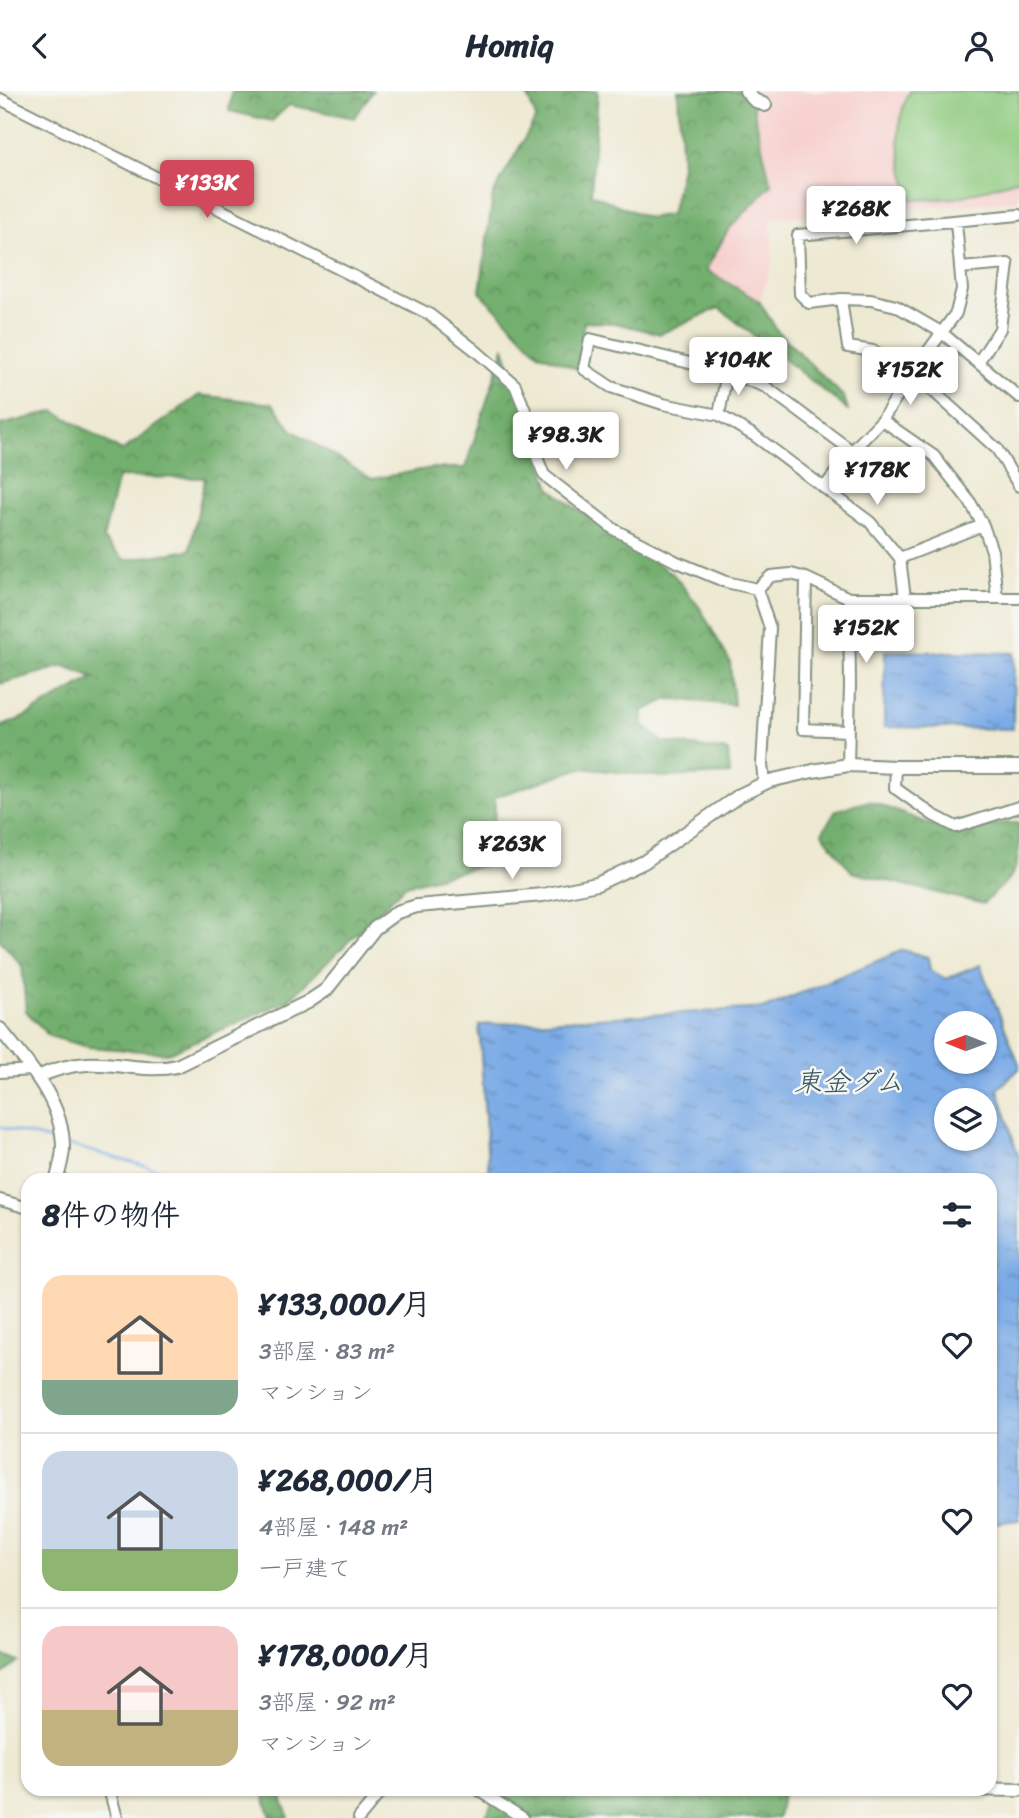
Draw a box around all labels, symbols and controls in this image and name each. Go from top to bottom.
text: Homiq [466,17,553,74]
icon: back [21,27,59,65]
icon: person [960,27,998,65]
pin: ¥133K [158,160,256,220]
text: ¥133K [176,162,238,203]
pin: ¥268K [807,187,905,246]
text: ¥268K [823,188,889,229]
pin: ¥104K [689,337,787,397]
text: ¥104K [705,339,771,380]
pin: ¥152K [861,347,959,407]
text: ¥152K [878,349,942,390]
pin: ¥98.3K [509,413,623,472]
text: ¥98.3K [529,414,603,455]
pin: ¥178K [828,447,926,507]
text: ¥178K [845,449,909,490]
pin: ¥152K [817,605,915,665]
text: ¥152K [834,607,898,648]
pin: ¥263K [463,821,561,881]
text: ¥263K [479,823,545,864]
north arrow [934,1011,998,1075]
map controls [934,1011,997,1151]
water label: 東金ダム [794,1057,904,1106]
button: layers [934,1088,997,1151]
text: 8件の物件 [42,1188,180,1242]
icon: filters [938,1196,976,1234]
text: ¥133,000/月 [259,1277,431,1331]
icon: home [98,1303,182,1387]
icon: heart [938,1326,976,1364]
text: 3部屋 · 83 m² [259,1331,395,1372]
text: マンション [259,1372,373,1413]
text: ¥268,000/月 [259,1453,438,1507]
icon: home [98,1479,182,1563]
icon: heart [938,1502,976,1540]
text: 4部屋 · 148 m² [259,1507,408,1548]
text: 一戸建て [259,1548,351,1589]
text: ¥178,000/月 [259,1628,434,1682]
icon: home [98,1654,182,1738]
icon: heart [938,1677,976,1715]
text: 3部屋 · 92 m² [259,1682,396,1723]
text: マンション [259,1723,373,1764]

